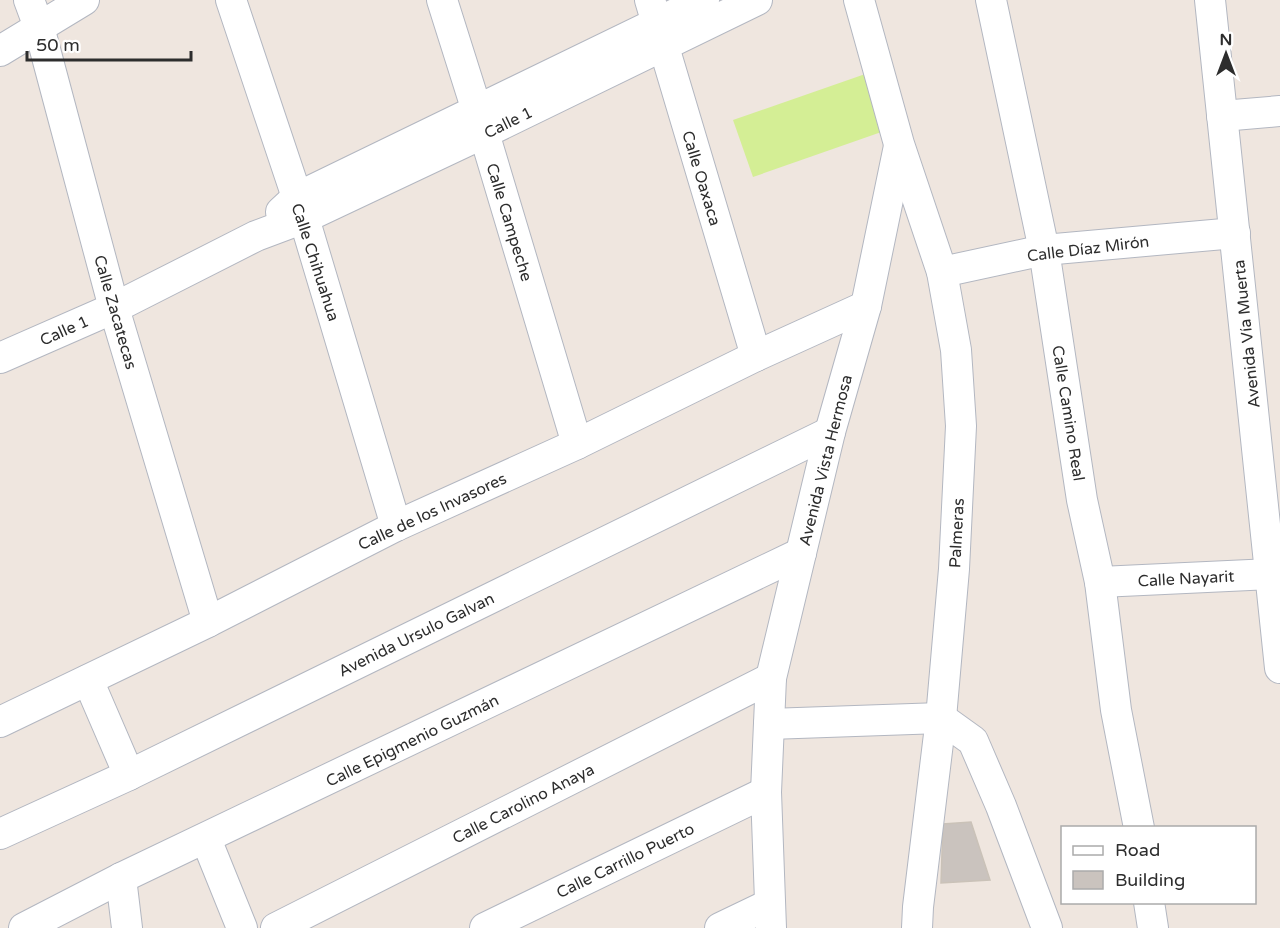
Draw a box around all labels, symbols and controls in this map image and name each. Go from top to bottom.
scale bar [27,24,190,62]
north arrow [1196,24,1256,84]
text: N [1220,30,1232,50]
text: 50 m [36,34,80,56]
street label: Calle 1 [481,103,536,143]
street label: Calle Oaxaca [677,128,725,228]
street label: Calle Campeche [482,161,537,284]
street label: Calle Chihuahua [287,201,344,324]
street label: Calle Díaz Mirón [1026,232,1150,266]
street label: Calle Zacatecas [89,253,141,372]
street label: Avenida Vía Muerta [1229,259,1265,409]
street label: Calle 1 [37,311,92,350]
street label: Calle Camino Real [1047,344,1089,482]
street label: Avenida Vista Hermosa [795,373,857,548]
street label: Calle de los Invasores [355,469,510,555]
street label: Palmeras [945,498,969,568]
street label: Calle Nayarit [1137,566,1235,592]
street label: Avenida Ursulo Galvan [335,588,498,681]
street label: Calle Epigmenio Guzmán [323,690,502,792]
street label: Calle Carolino Anaya [449,759,598,848]
street label: Calle Carrillo Puerto [553,819,698,903]
legend [1061,826,1256,904]
text: Road [1115,839,1160,861]
text: Building [1115,869,1185,891]

